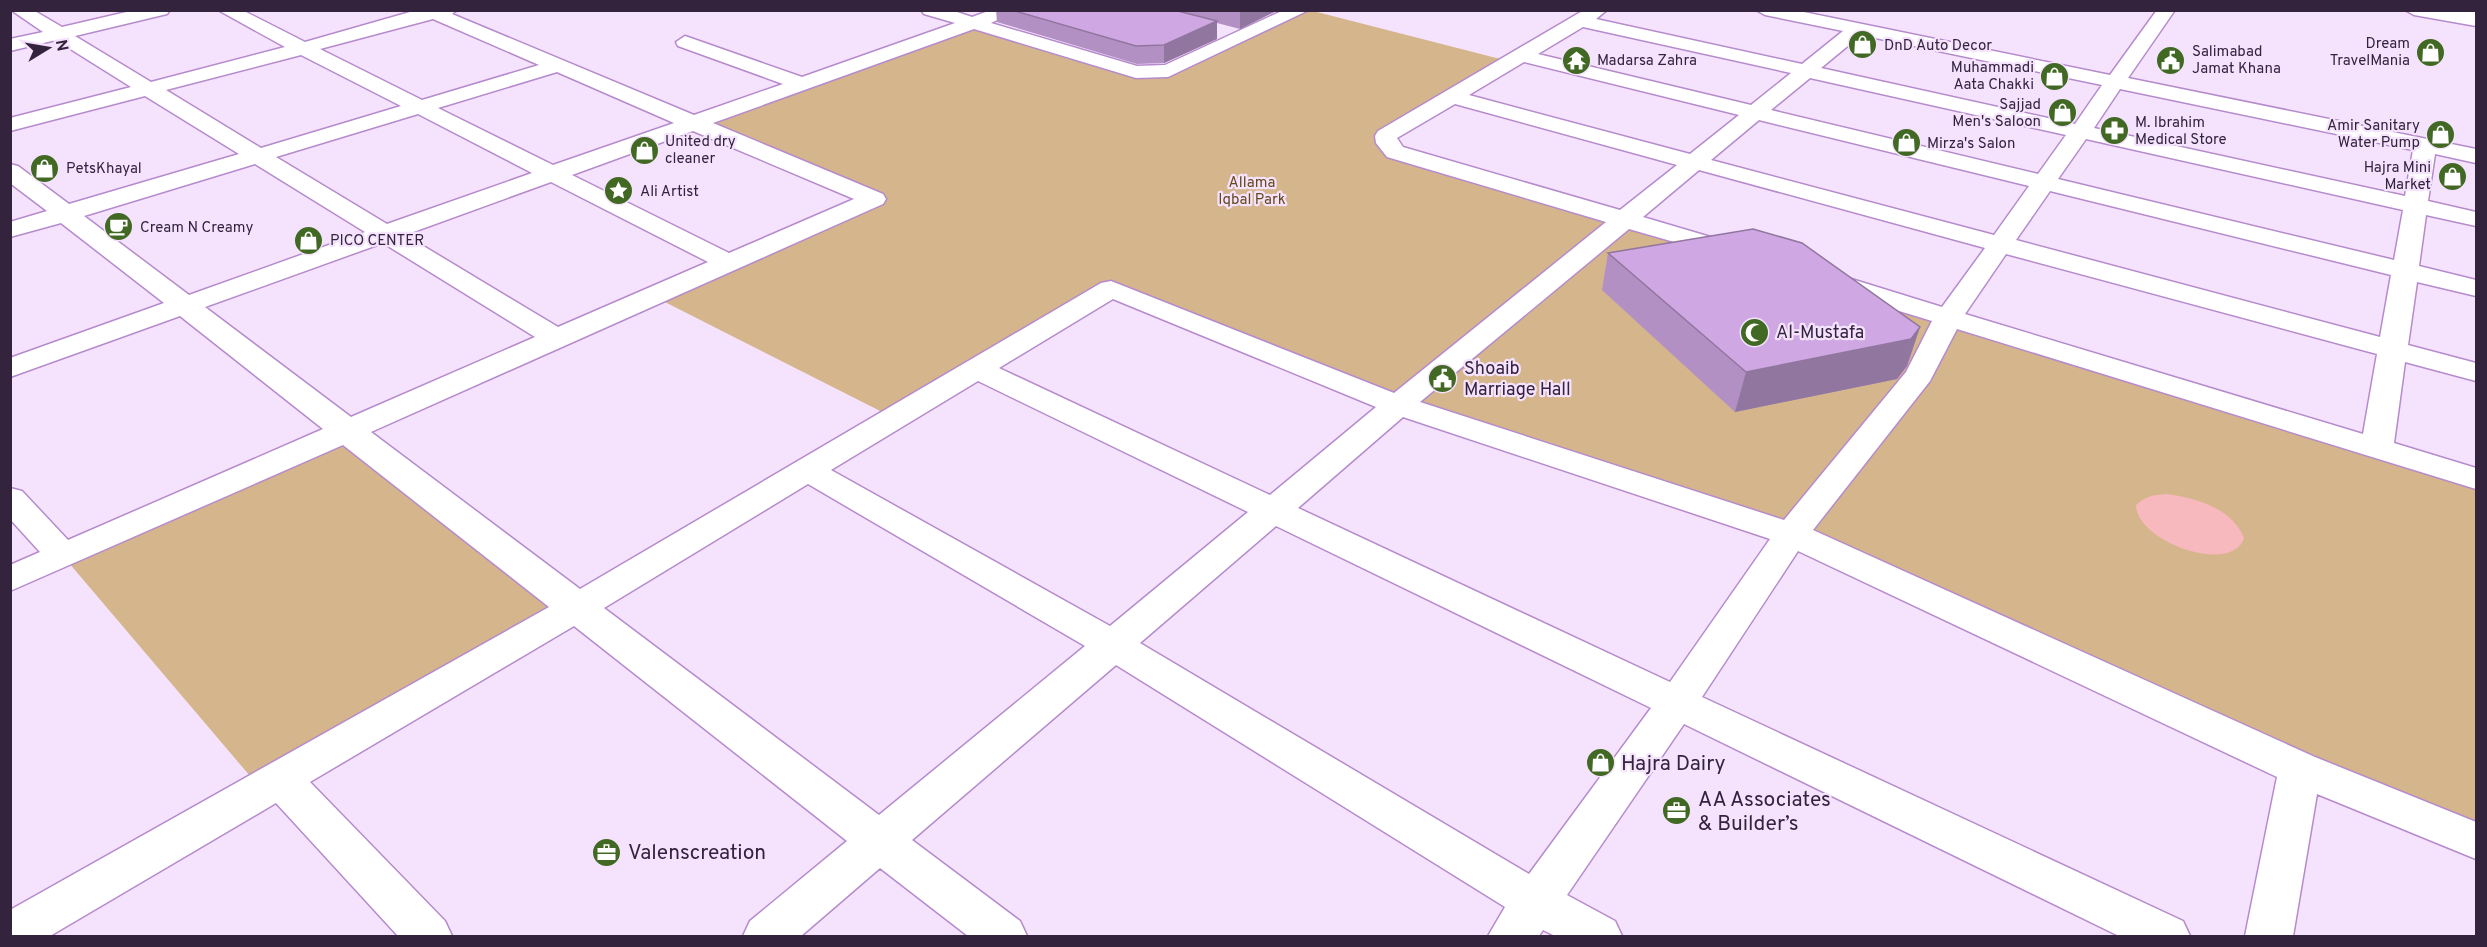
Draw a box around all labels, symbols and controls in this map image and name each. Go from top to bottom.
north arrow [18,18,78,78]
shop icon: DnD Auto Decor [1847,29,1879,61]
place label: Dream TravelMania [2330,35,2410,71]
shop icon: Dream TravelMania [2415,36,2447,68]
place label: DnD Auto Decor [1884,37,1992,56]
text: N [50,38,72,53]
place label: Salimabad Jamat Khana [2192,43,2281,79]
temple icon: Madarsa Zahra [1560,44,1592,76]
public building icon: Salimabad Jamat Khana [2155,44,2187,76]
place label: Madarsa Zahra [1597,52,1697,71]
place label: Muhammadi Aata Chakki [1951,59,2034,95]
shop icon: Muhammadi Aata Chakki [2039,60,2071,92]
place label: Sajjad Men's Saloon [1952,96,2041,132]
shop icon: Sajjad Men's Saloon [2046,97,2078,129]
place label: M. Ibrahim Medical Store [2135,114,2227,150]
pharmacy icon: M. Ibrahim Medical Store [2098,115,2130,147]
place label: Amir Sanitary Water Pump [2327,117,2420,153]
shop icon: Amir Sanitary Water Pump [2425,118,2457,150]
shop icon: Mirza's Salon [1890,127,1922,159]
place label: United dry cleaner [665,133,736,169]
shop icon: United dry cleaner [628,134,660,166]
place label: Mirza's Salon [1927,135,2015,154]
shop icon: PetsKhayal [29,152,61,184]
place label: Hajra Mini Market [2364,159,2431,195]
place label: PetsKhayal [66,160,142,179]
shop icon: Hajra Mini Market [2436,160,2468,192]
park label: Allama Iqbal Park [1218,174,1286,210]
place icon: Ali Artist [603,175,635,207]
place label: Ali Artist [640,183,699,202]
cafe icon: Cream N Creamy [103,211,135,243]
place label: Cream N Creamy [140,219,254,238]
shop icon: PICO CENTER [293,224,325,256]
place label: PICO CENTER [330,232,424,251]
mosque icon: Al-Mustafa [1739,316,1771,348]
place label: Al-Mustafa [1776,322,1864,345]
place label: Shoaib Marriage Hall [1464,358,1571,402]
public building icon: Shoaib Marriage Hall [1427,362,1459,394]
shop icon: Hajra Dairy [1584,747,1616,779]
place label: Hajra Dairy [1621,751,1726,778]
place label: AA Associates & Builder’s [1698,787,1831,838]
office icon: AA Associates & Builder’s [1661,795,1693,827]
office icon: Valenscreation [591,836,623,868]
place label: Valenscreation [628,840,766,867]

